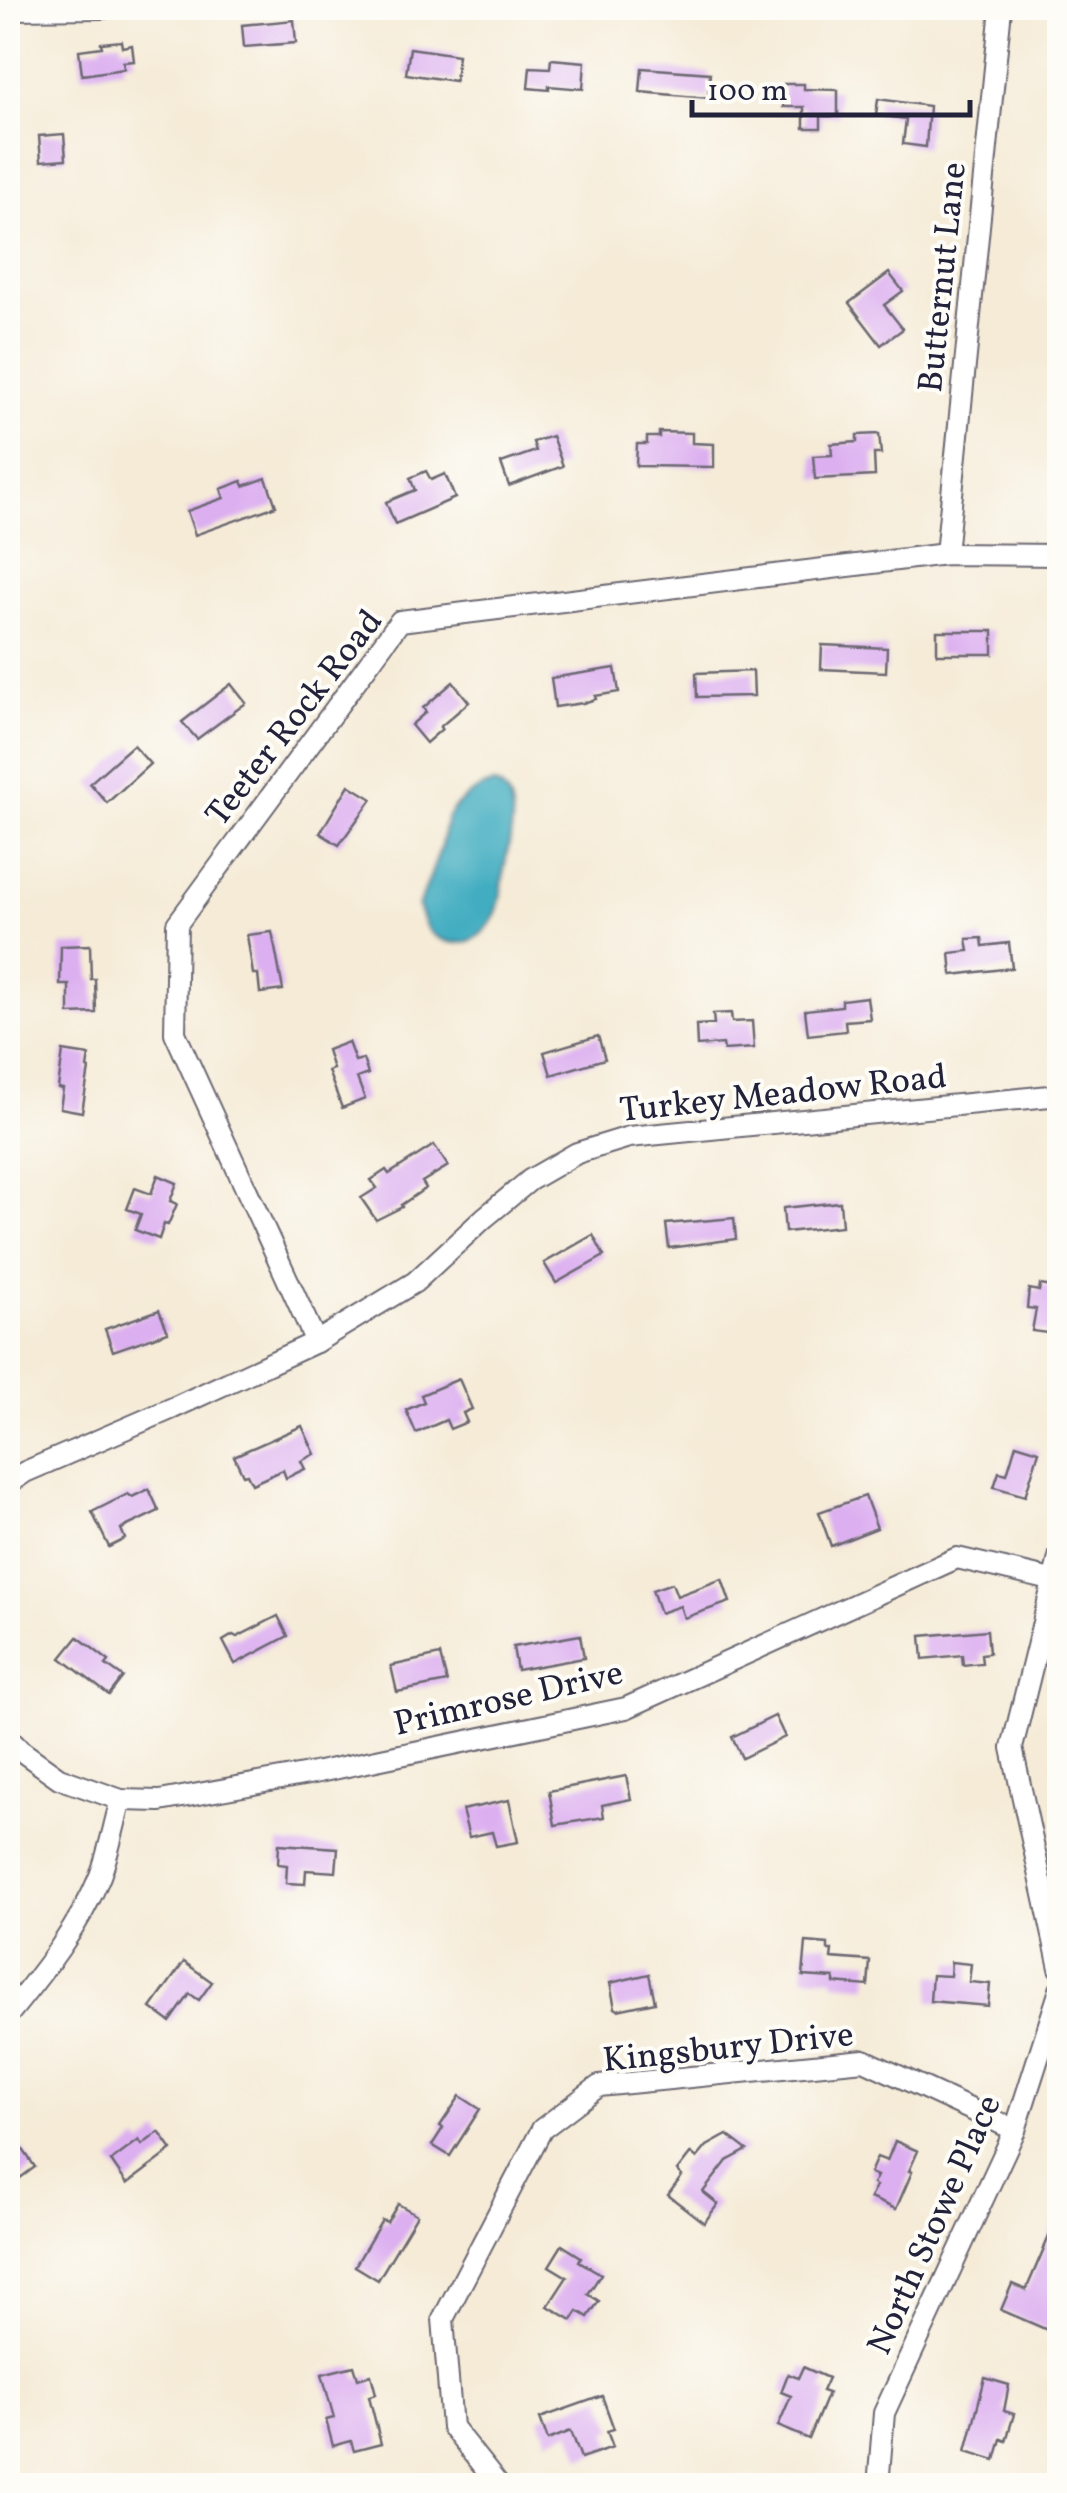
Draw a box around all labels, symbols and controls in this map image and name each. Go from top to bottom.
scale bar [692,55,970,117]
text: 100 m [707,71,788,113]
street label: Butternut Lane [908,160,980,395]
street label: Teeter Rock Road [195,600,395,837]
street label: Turkey Meadow Road [617,1054,949,1136]
street label: Primrose Drive [389,1650,628,1750]
street label: Kingsbury Drive [601,2012,856,2086]
street label: North Stowe Place [857,2088,1015,2363]

